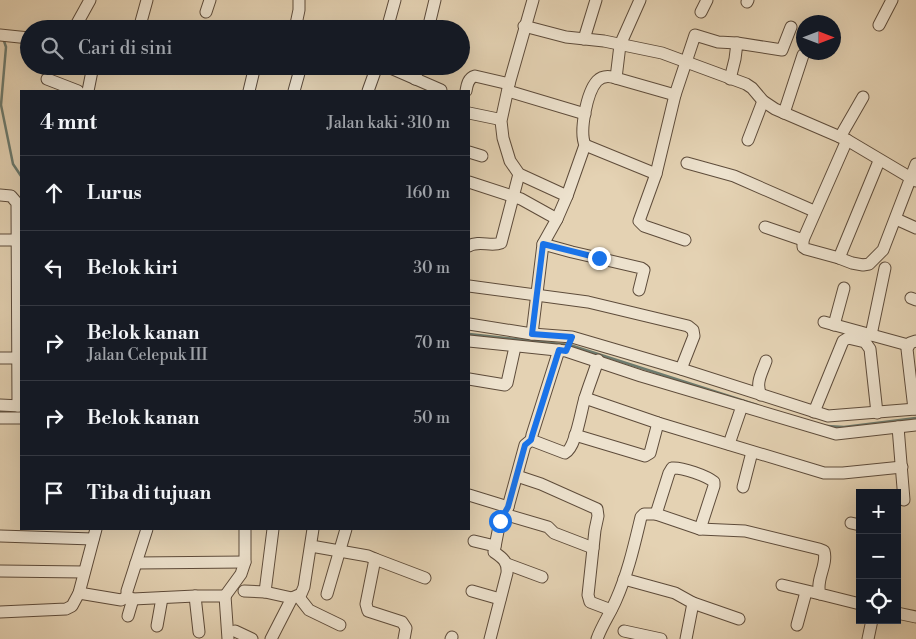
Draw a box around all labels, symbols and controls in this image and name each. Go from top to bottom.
north arrow [796,15,841,60]
search box [20,20,470,75]
icon: search [38,34,66,62]
text: Cari di sini [78,36,173,60]
text: 4 mnt [40,110,97,136]
text: Jalan kaki · 310 m [327,113,450,133]
icon: ahead [40,179,68,207]
text: Lurus [87,181,142,205]
text: 160 m [406,183,450,203]
route end [588,247,611,270]
icon: left [40,254,68,282]
text: Belok kiri [87,256,177,280]
text: 30 m [413,258,450,278]
text: Belok kanan [87,321,200,345]
icon: right [40,329,68,357]
text: 70 m [414,333,450,353]
text: Jalan Celepuk III [87,345,208,365]
icon: right [40,404,68,432]
text: Belok kanan [87,406,200,430]
text: 50 m [413,408,450,428]
icon: arrive [40,479,68,507]
text: Tiba di tujuan [87,481,211,505]
map controls [856,489,901,624]
button: + [856,489,901,534]
route start [489,510,512,533]
button: − [856,534,901,579]
button: locate [856,579,901,624]

